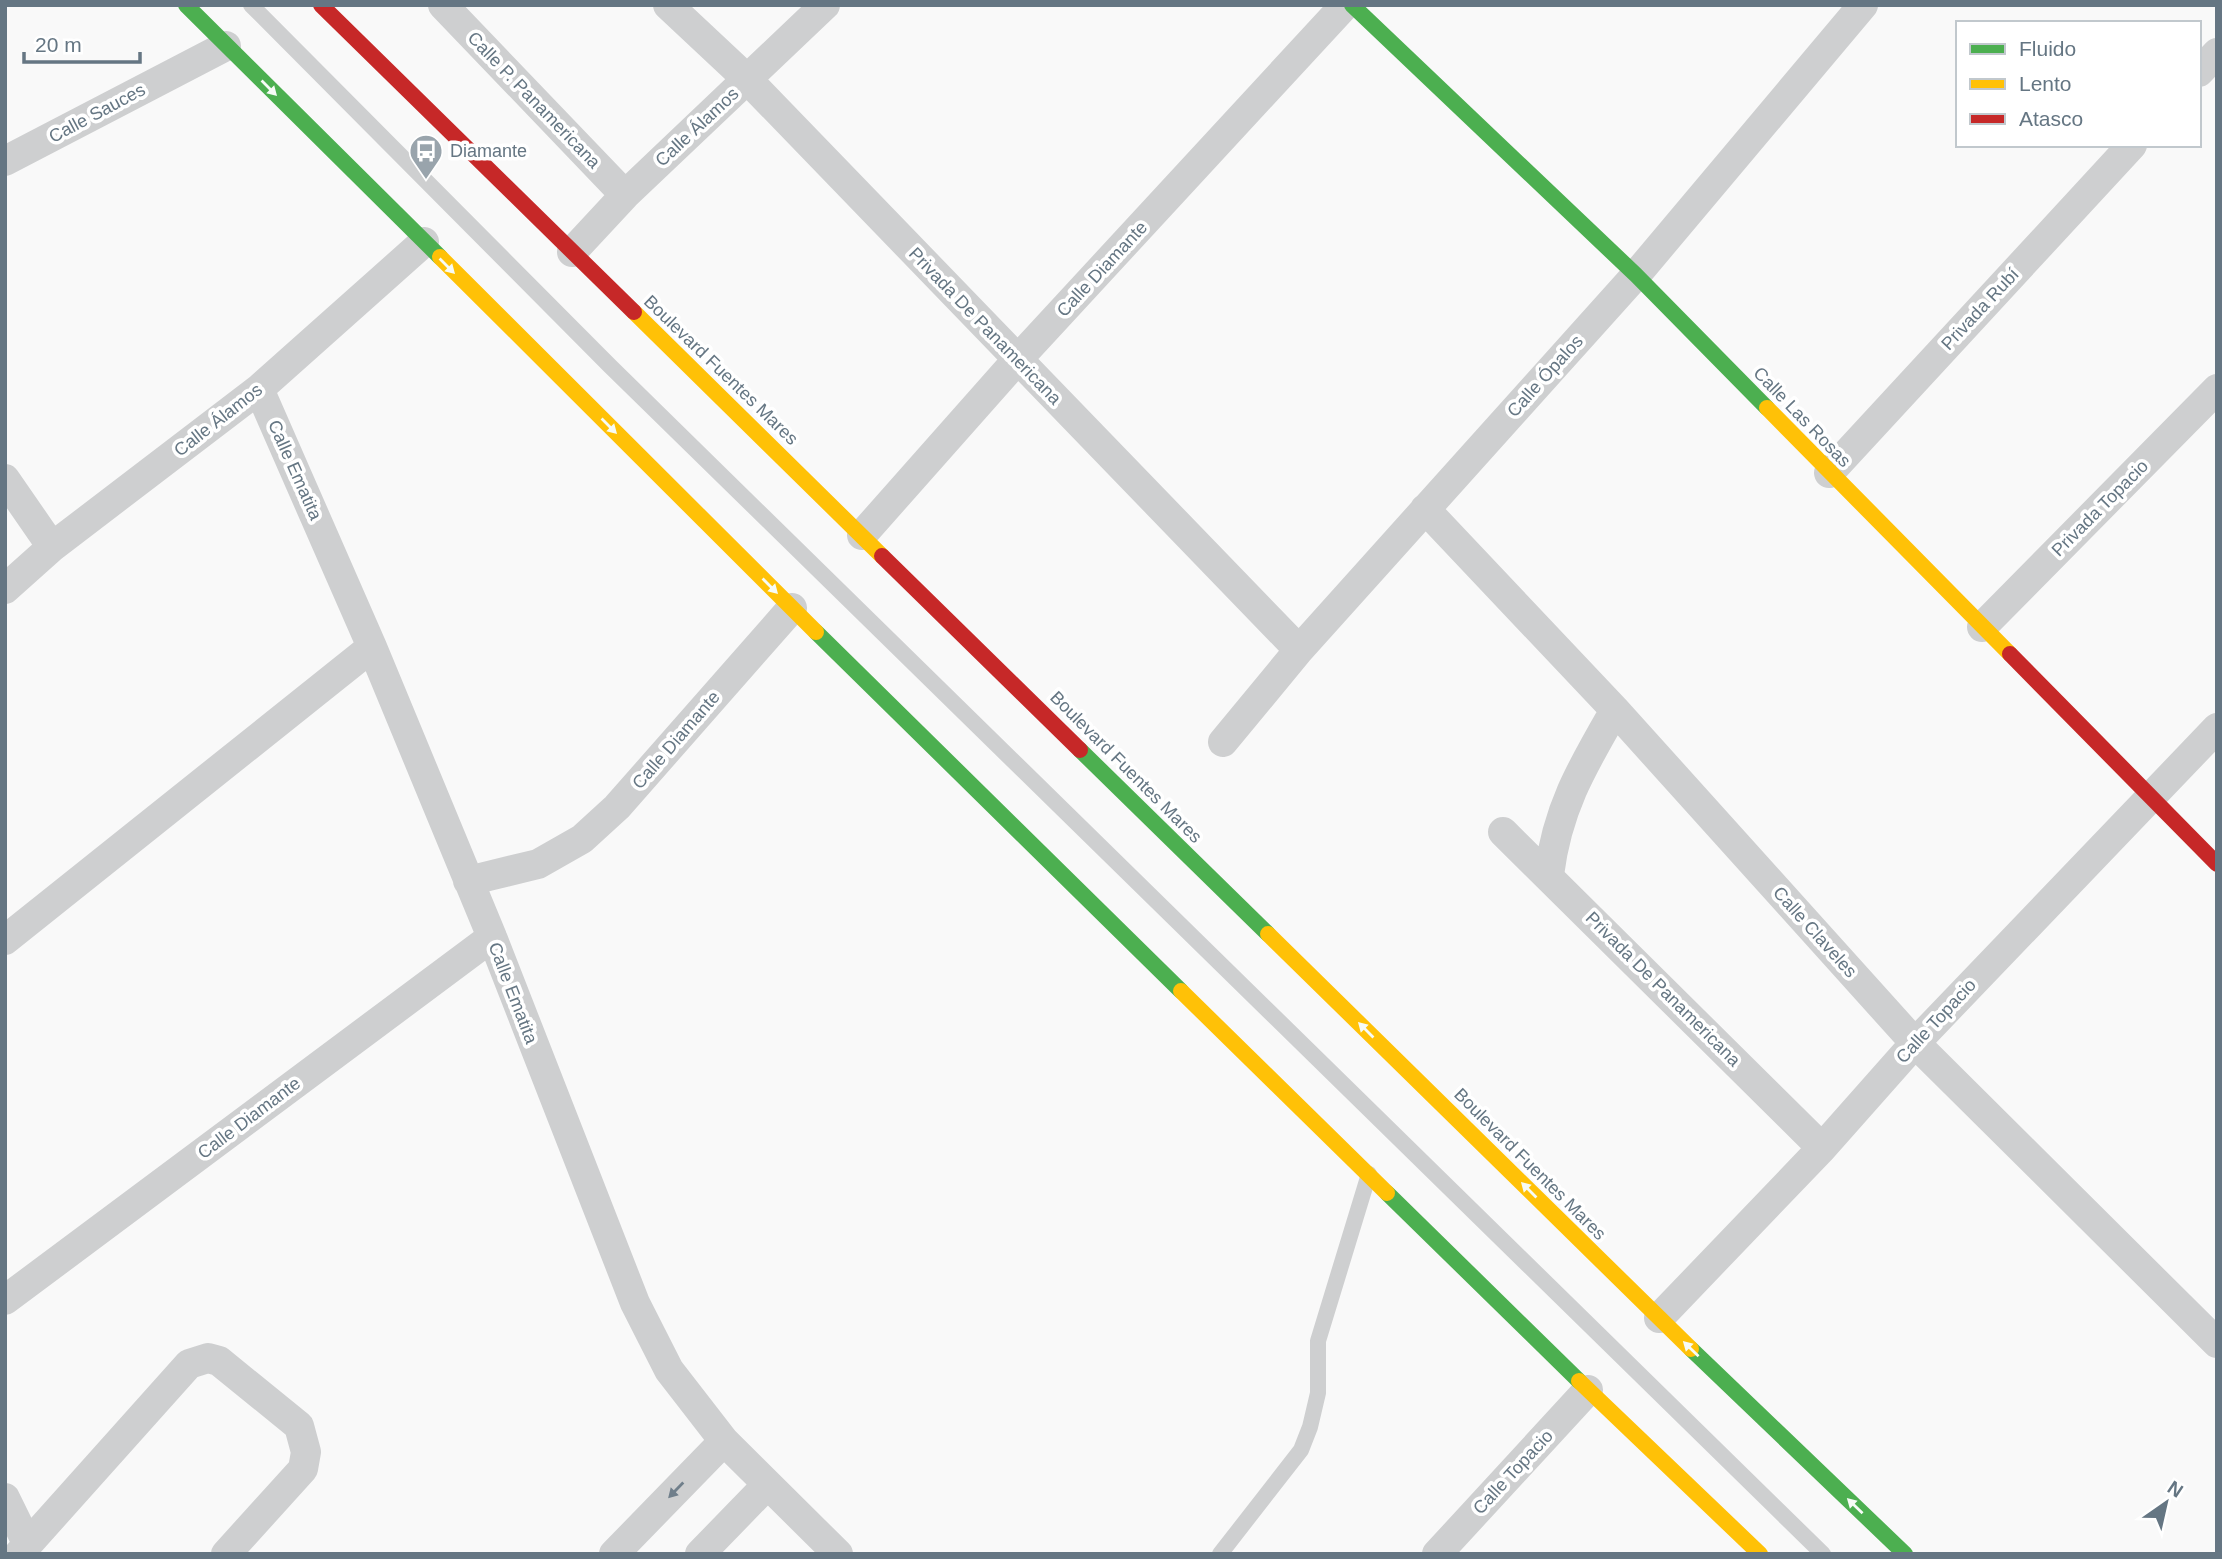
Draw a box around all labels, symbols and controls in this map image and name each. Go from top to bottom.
scale bar [24,21,140,65]
legend [1956,21,2201,147]
street label: Calle P. Panamericana [464,28,605,173]
text: 20 m [35,33,82,56]
text: Fluido [2019,37,2076,60]
text: Lento [2019,72,2072,95]
street label: Calle Sauces [45,79,149,147]
one-way arrow [260,80,277,97]
street label: Calle Álamos [651,84,743,170]
text: Atasco [2019,107,2083,130]
bus stop icon: Diamante [407,132,445,181]
place label: Diamante [450,141,527,161]
street label: Calle Diamante [1053,217,1151,321]
street label: Privada De Panamericana [905,243,1066,409]
one-way arrow [439,257,456,274]
street label: Privada Rubí [1937,264,2023,354]
street label: Boulevard Fuentes Mares [640,291,802,449]
street label: Calle Ópalos [1502,330,1587,421]
street label: Calle Las Rosas [1749,363,1855,471]
street label: Calle Álamos [170,379,266,461]
street label: Calle Ematita [264,417,326,524]
one-way arrow [600,417,616,434]
street label: Privada Topacio [2048,456,2152,560]
one-way arrow [761,578,778,594]
street label: Calle Diamante [628,687,724,793]
street label: Boulevard Fuentes Mares [1046,687,1206,847]
street label: Calle Claveles [1769,883,1861,981]
street label: Privada De Panamericana [1582,908,1745,1071]
street label: Calle Ematita [484,939,542,1047]
street label: Calle Topacio [1892,975,1980,1067]
one-way arrow [1358,1022,1375,1039]
street label: Calle Diamante [194,1073,304,1163]
street label: Boulevard Fuentes Mares [1450,1084,1610,1244]
one-way arrow [1520,1181,1537,1198]
one-way arrow [1683,1341,1700,1357]
street label: Calle Topacio [1469,1426,1557,1518]
north arrow [2131,1468,2201,1538]
text: N [2164,1477,2187,1502]
one-way arrow [668,1481,685,1498]
one-way arrow [1847,1498,1864,1515]

